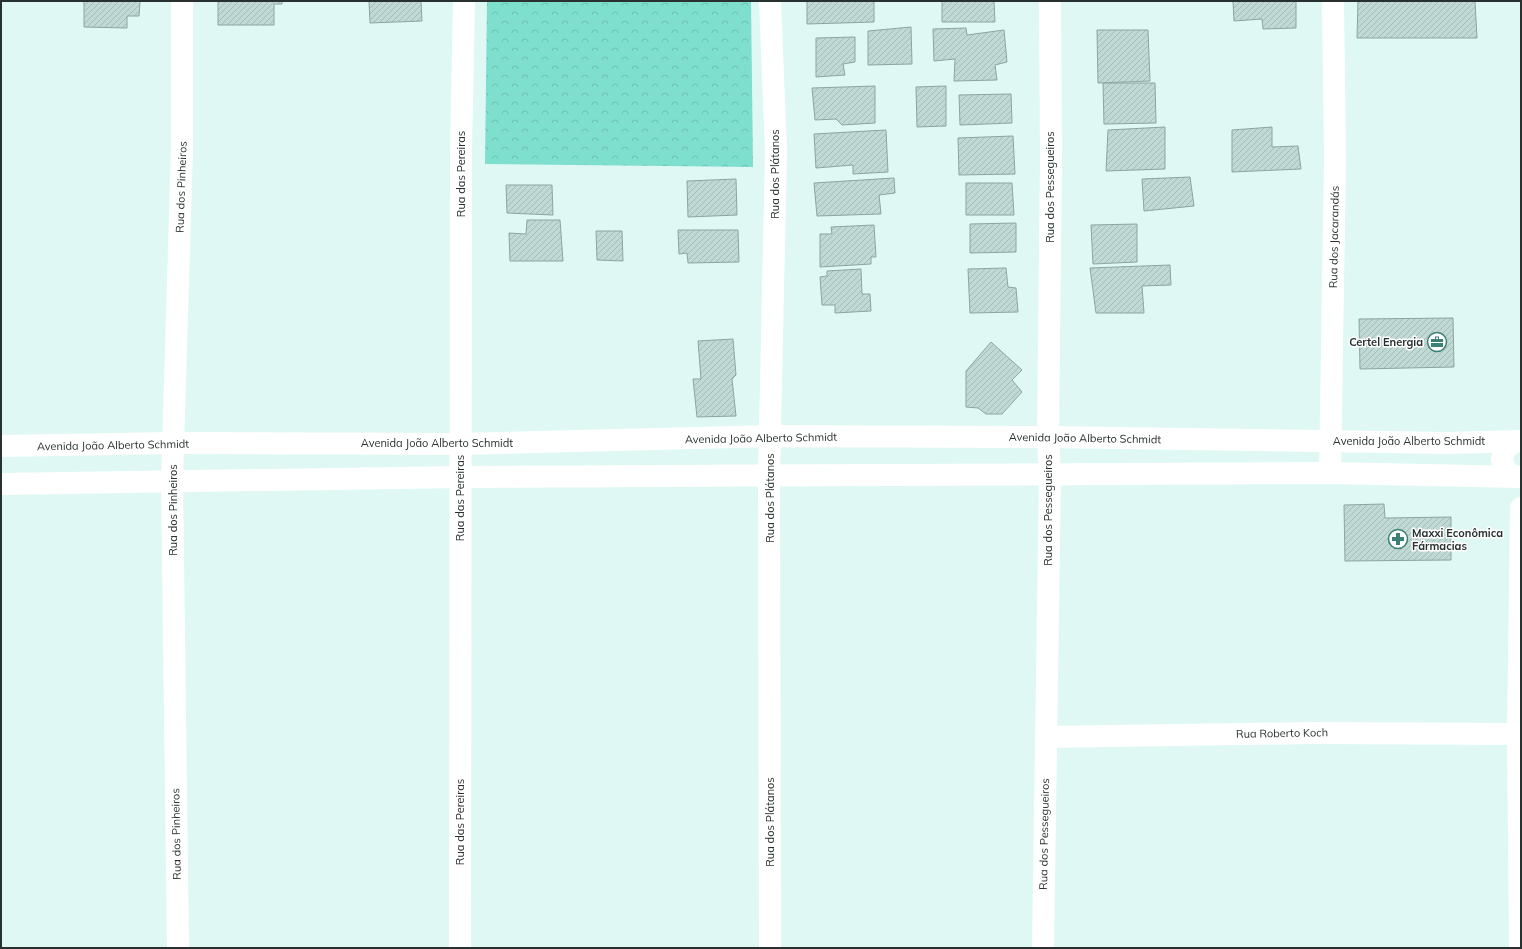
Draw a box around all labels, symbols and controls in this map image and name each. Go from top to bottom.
street label: Rua dos Plátanos [768,129,782,219]
street label: Rua das Pereiras [454,131,468,217]
street label: Rua dos Pessegueiros [1043,131,1057,243]
street label: Rua dos Pinheiros [172,141,190,233]
street label: Rua dos Jacarandás [1326,186,1342,288]
office icon: Certel Energia [1426,331,1448,353]
place label: Certel Energia [1349,335,1423,349]
street label: Avenida João Alberto Schmidt [685,430,837,446]
street label: Avenida João Alberto Schmidt [1009,430,1161,446]
street label: Avenida João Alberto Schmidt [1333,434,1485,448]
street label: Avenida João Alberto Schmidt [361,436,513,450]
street label: Avenida João Alberto Schmidt [37,437,189,453]
street label: Rua dos Plátanos [763,453,777,543]
street label: Rua dos Pessegueiros [1041,454,1055,566]
street label: Rua das Pereiras [453,455,467,541]
street label: Rua dos Pinheiros [166,464,180,556]
place label: Maxxi Econômica Fármacias [1412,526,1503,553]
pharmacy icon: Maxxi Econômica Fármacias [1387,528,1409,550]
street label: Rua Roberto Koch [1236,725,1328,741]
street label: Rua dos Plátanos [763,777,777,867]
street label: Rua dos Pessegueiros [1036,778,1052,890]
street label: Rua das Pereiras [453,779,467,865]
street label: Rua dos Pinheiros [168,788,184,880]

